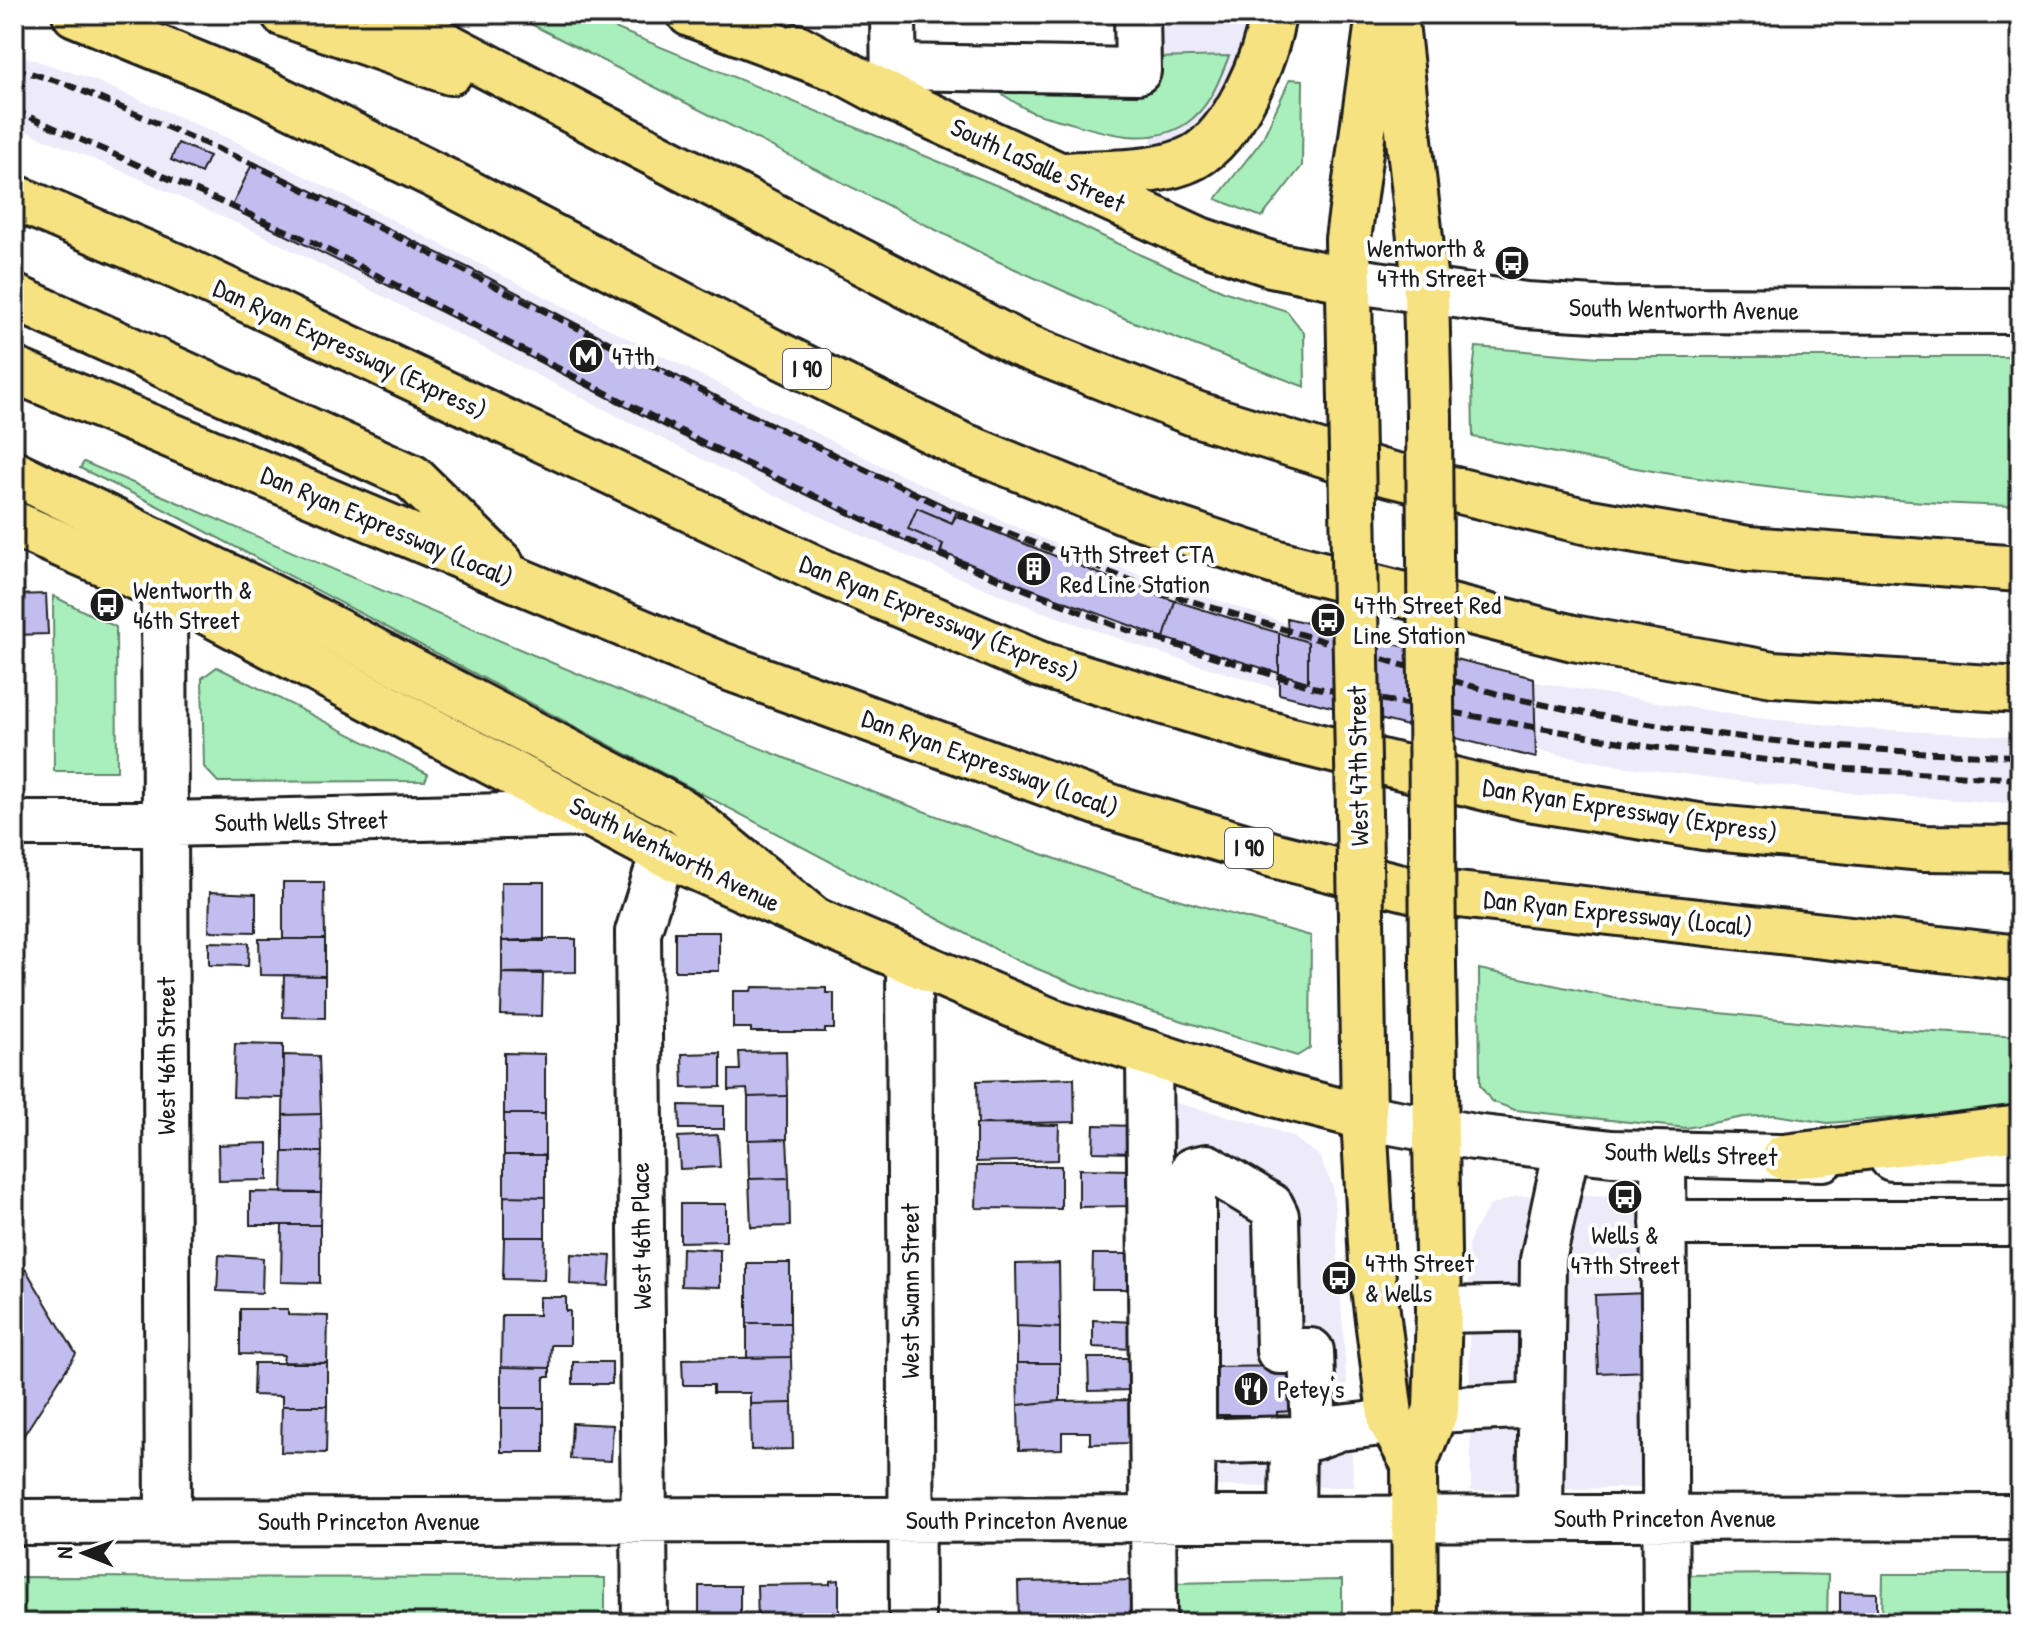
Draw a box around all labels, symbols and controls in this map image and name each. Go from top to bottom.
street label: South LaSalle Street [945,109,1132,221]
place label: Wentworth & 47th Street [1367,230,1487,295]
bus stop icon: Wentworth & 47th Street [1493,244,1531,282]
street label: Dan Ryan Expressway (Express) [208,270,492,427]
street label: South Wentworth Avenue [1569,289,1799,328]
metro station icon: 47th [567,337,605,375]
place label: 47th [612,338,655,373]
road number: I 90 [783,349,831,389]
street label: Dan Ryan Expressway (Local) [256,457,518,594]
place label: 47th Street CTA Red Line Station [1060,536,1214,601]
street label: Dan Ryan Expressway (Express) [795,546,1084,690]
building icon: 47th Street CTA Red Line Station [1015,550,1053,588]
place label: Wentworth & 46th Street [133,572,252,637]
bus stop icon: Wentworth & 46th Street [88,586,126,624]
place label: 47th Street Red Line Station [1354,587,1501,652]
bus stop icon: 47th Street Red Line Station [1309,601,1347,639]
street label: West 47th Street [1339,685,1376,846]
street label: Dan Ryan Expressway (Local) [857,700,1123,825]
street label: Dan Ryan Expressway (Express) [1480,769,1780,850]
street label: South Wentworth Avenue [564,787,786,920]
street label: South Wells Street [214,801,389,840]
road number: I 90 [1225,828,1273,868]
street label: Dan Ryan Expressway (Local) [1482,881,1754,944]
street label: West 46th Street [148,976,183,1135]
street label: South Wells Street [1604,1133,1779,1174]
street label: West 46th Place [622,1162,659,1310]
bus stop icon: Wells & 47th Street [1606,1178,1644,1216]
street label: West Swann Street [892,1202,927,1379]
place label: Wells & 47th Street [1571,1217,1681,1282]
place label: 47th Street & Wells [1365,1245,1475,1310]
bus stop icon: 47th Street & Wells [1320,1259,1358,1297]
restaurant icon: Petey's [1232,1370,1270,1408]
place label: Petey's [1277,1371,1344,1406]
street label: South Princeton Avenue [1554,1500,1776,1535]
street label: South Princeton Avenue [906,1502,1128,1537]
street label: South Princeton Avenue [258,1503,480,1538]
north arrow [44,1513,124,1593]
text: N [49,1546,79,1559]

